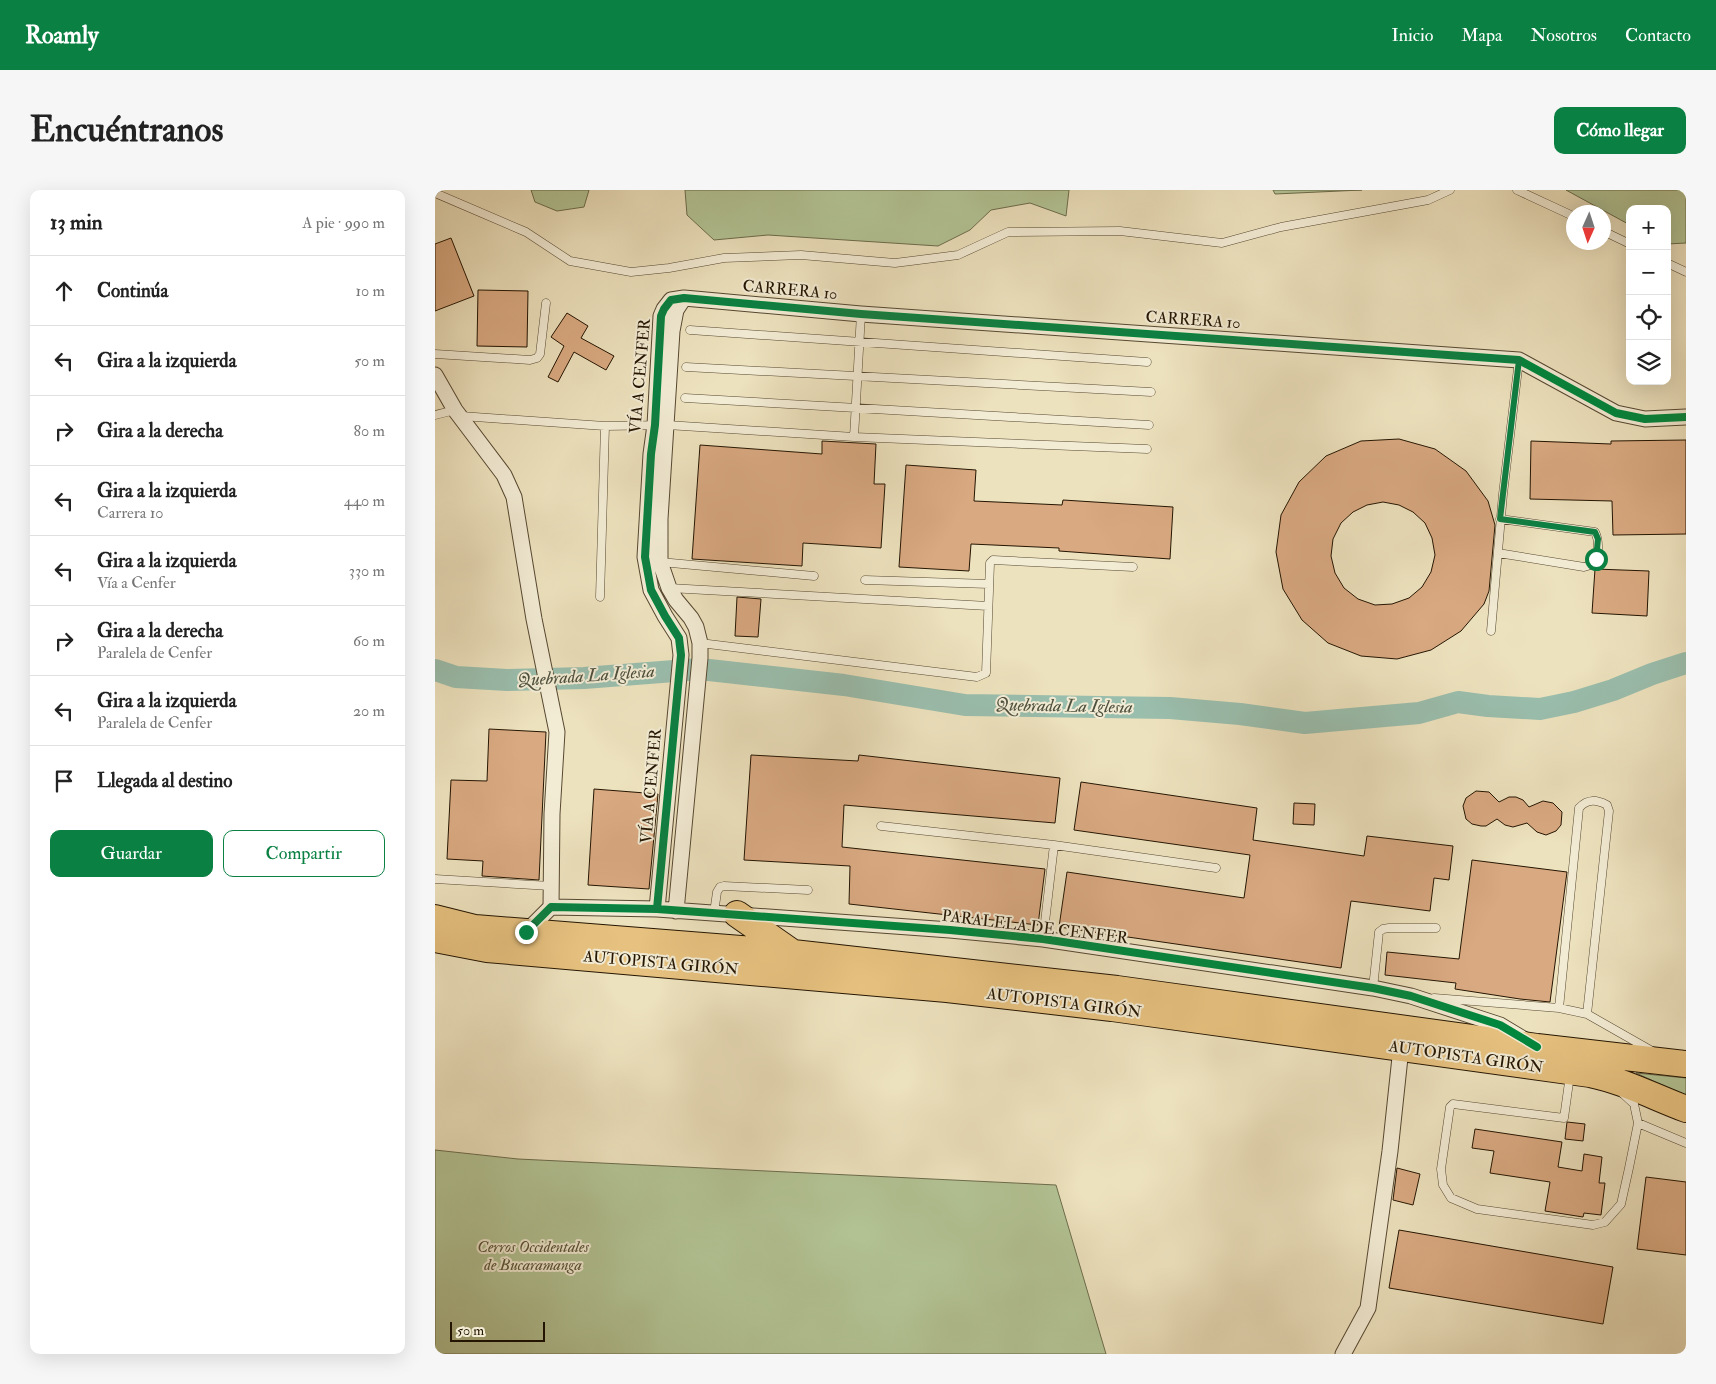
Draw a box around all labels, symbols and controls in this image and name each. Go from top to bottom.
text: Roamly [25,20,99,51]
text: Inicio [1391,24,1433,47]
text: Mapa [1461,24,1503,47]
text: Nosotros [1531,24,1597,47]
text: Contacto [1625,24,1691,47]
button: Cómo llegar [1554,107,1686,154]
text: Encuéntranos [30,108,223,152]
north arrow [1566,205,1611,250]
map controls [1626,205,1671,385]
button: + [1626,205,1671,250]
text: 13 min [50,209,103,236]
text: A pie · 990 m [302,213,385,233]
button: − [1626,250,1671,295]
street label: CARRERA 10 [742,276,838,304]
icon: ahead [50,277,78,305]
text: Continúa [97,279,168,303]
text: 10 m [355,281,385,301]
button: locate [1626,295,1671,340]
street label: CARRERA 10 [1145,307,1241,333]
street label: VÍA A CENFER [625,317,655,434]
button: layers [1626,340,1671,385]
icon: left [50,347,78,375]
text: Gira a la izquierda [97,349,236,373]
text: 50 m [354,351,385,371]
icon: right [50,417,78,445]
text: Gira a la derecha [97,419,223,443]
text: 80 m [354,421,385,441]
text: Gira a la izquierda [97,479,236,503]
icon: left [50,487,78,515]
text: 440 m [344,491,385,511]
text: Carrera 10 [97,503,164,523]
route start [1585,548,1608,571]
text: Gira a la izquierda [97,549,236,573]
icon: left [50,557,78,585]
text: 330 m [349,561,385,581]
text: Vía a Cenfer [97,573,176,593]
text: Gira a la derecha [97,619,223,643]
icon: right [50,627,78,655]
text: 60 m [353,631,385,651]
text: Paralela de Cenfer [97,643,212,663]
water label: Quebrada La Iglesia [517,660,655,692]
text: Gira a la izquierda [97,689,236,713]
water label: Quebrada La Iglesia [995,693,1133,719]
icon: left [50,697,78,725]
text: 20 m [353,701,385,721]
text: Paralela de Cenfer [97,713,212,733]
street label: VÍA A CENFER [636,727,666,844]
icon: arrive [50,767,78,795]
text: Llegada al destino [97,769,232,793]
button: Guardar [50,830,213,877]
button: Compartir [223,830,385,877]
street label: PARALELA DE CENFER [941,906,1130,948]
route end [515,921,538,944]
street label: AUTOPISTA GIRÓN [582,945,740,980]
street label: AUTOPISTA GIRÓN [985,982,1143,1022]
street label: AUTOPISTA GIRÓN [1387,1035,1545,1078]
park label: Cerros Occidentales de Bucaramanga [477,1237,589,1275]
scale bar [450,1319,545,1342]
text: 50 m [457,1322,484,1339]

